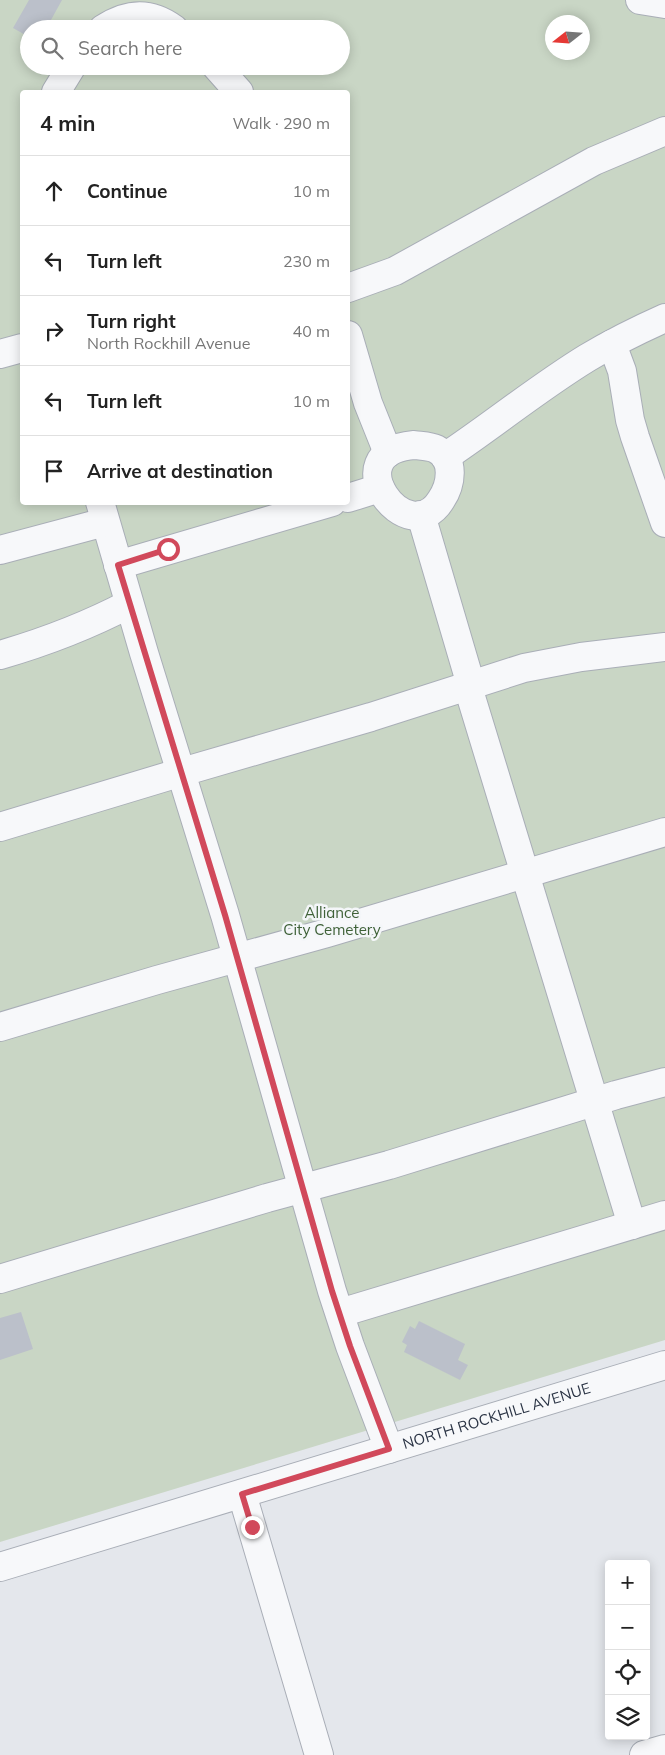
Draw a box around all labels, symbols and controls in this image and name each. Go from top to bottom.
north arrow [545,15,590,60]
search box [20,20,350,75]
icon: search [38,34,66,62]
text: Search here [78,36,182,60]
text: 4 min [40,110,95,136]
text: Walk · 290 m [232,113,330,133]
icon: ahead [40,177,68,205]
text: Continue [87,179,167,203]
text: 10 m [293,181,330,201]
icon: left [40,247,68,275]
text: Turn left [87,249,162,273]
text: 230 m [283,251,330,271]
text: Turn right [87,309,176,333]
icon: right [40,317,68,345]
text: 40 m [293,321,330,341]
text: North Rockhill Avenue [87,333,250,353]
icon: left [40,387,68,415]
text: Turn left [87,389,162,413]
text: 10 m [293,391,330,411]
icon: arrive [40,457,68,485]
text: Arrive at destination [87,459,273,483]
route start [157,538,180,561]
park label: Alliance City Cemetery [283,903,381,939]
street label: NORTH ROCKHILL AVENUE [400,1378,593,1453]
route end [241,1516,264,1539]
map controls [605,1560,650,1740]
button: + [605,1560,650,1605]
button: − [605,1605,650,1650]
button: locate [605,1650,650,1695]
button: layers [605,1695,650,1740]

